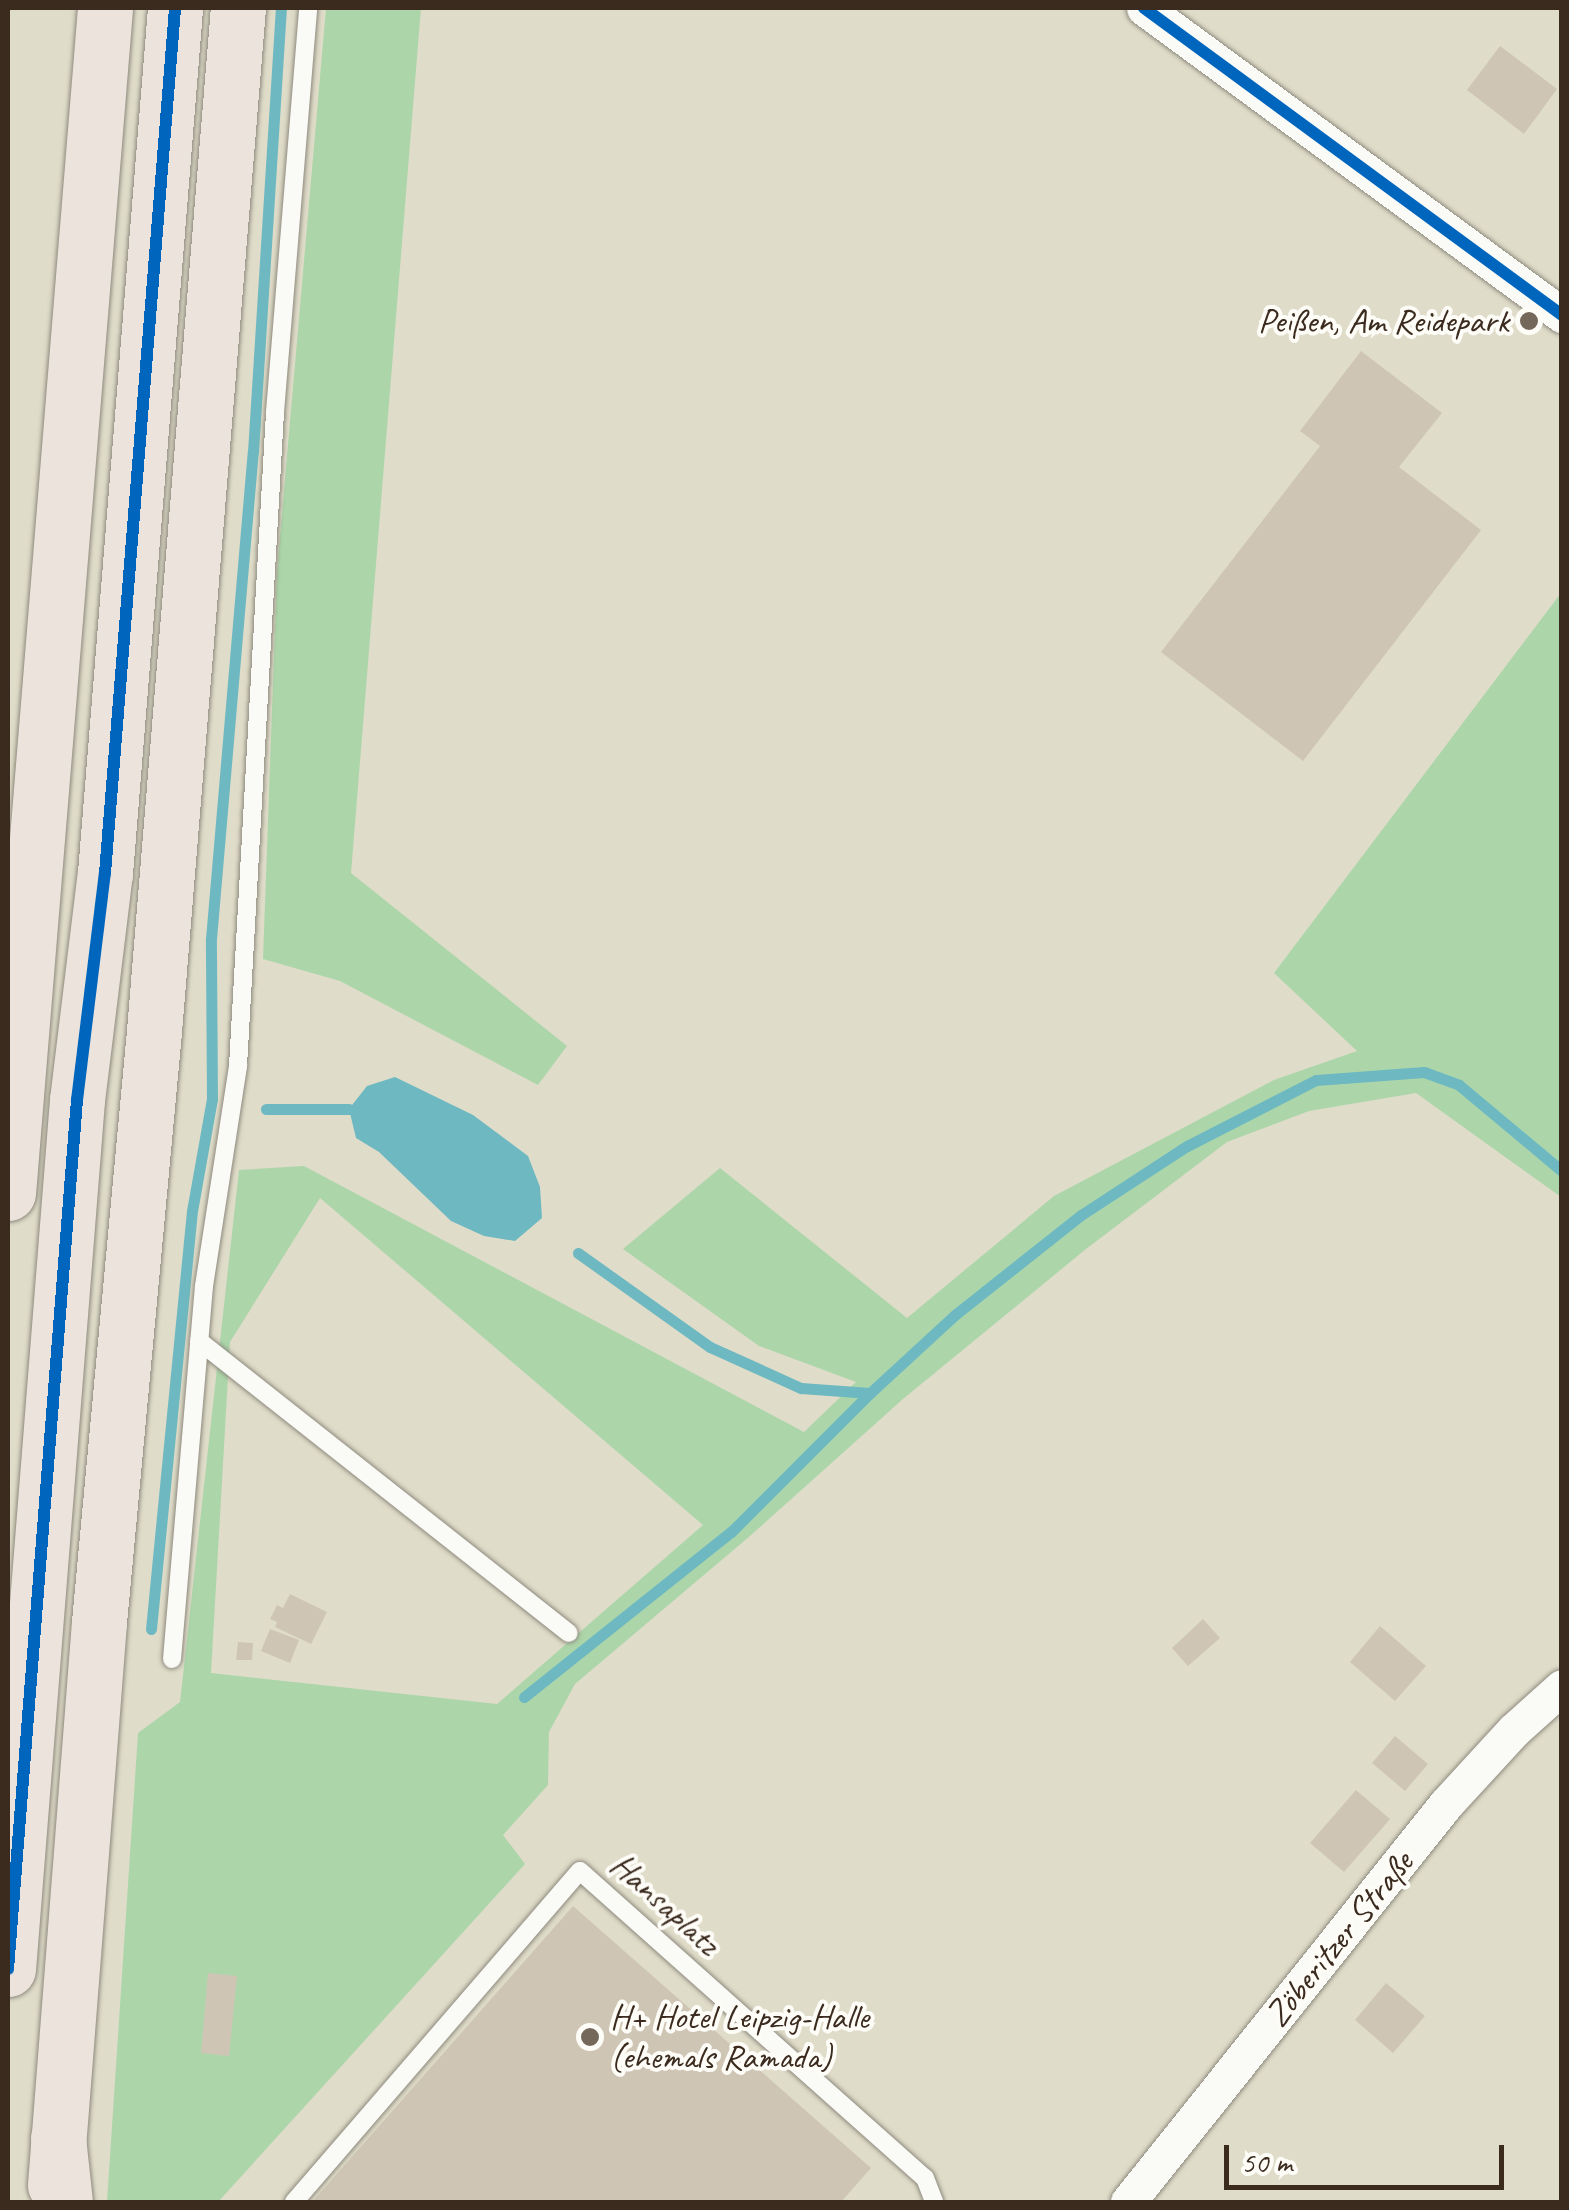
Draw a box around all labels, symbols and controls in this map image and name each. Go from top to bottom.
place label: Peißen, Am Reidepark [1258,300,1509,342]
marker: Peißen, Am Reidepark [1518,310,1540,332]
street label: Zöberitzer Straße [1255,1843,1423,2035]
street label: Hansaplatz [602,1844,728,1964]
place label: H+ Hotel Leipzig-Halle (ehemals Ramada) [610,1996,869,2078]
marker: H+ Hotel Leipzig-Halle (ehemals Ramada) [579,2026,601,2048]
scale bar [1229,2125,1509,2187]
text: 50 m [1241,2143,1292,2181]

